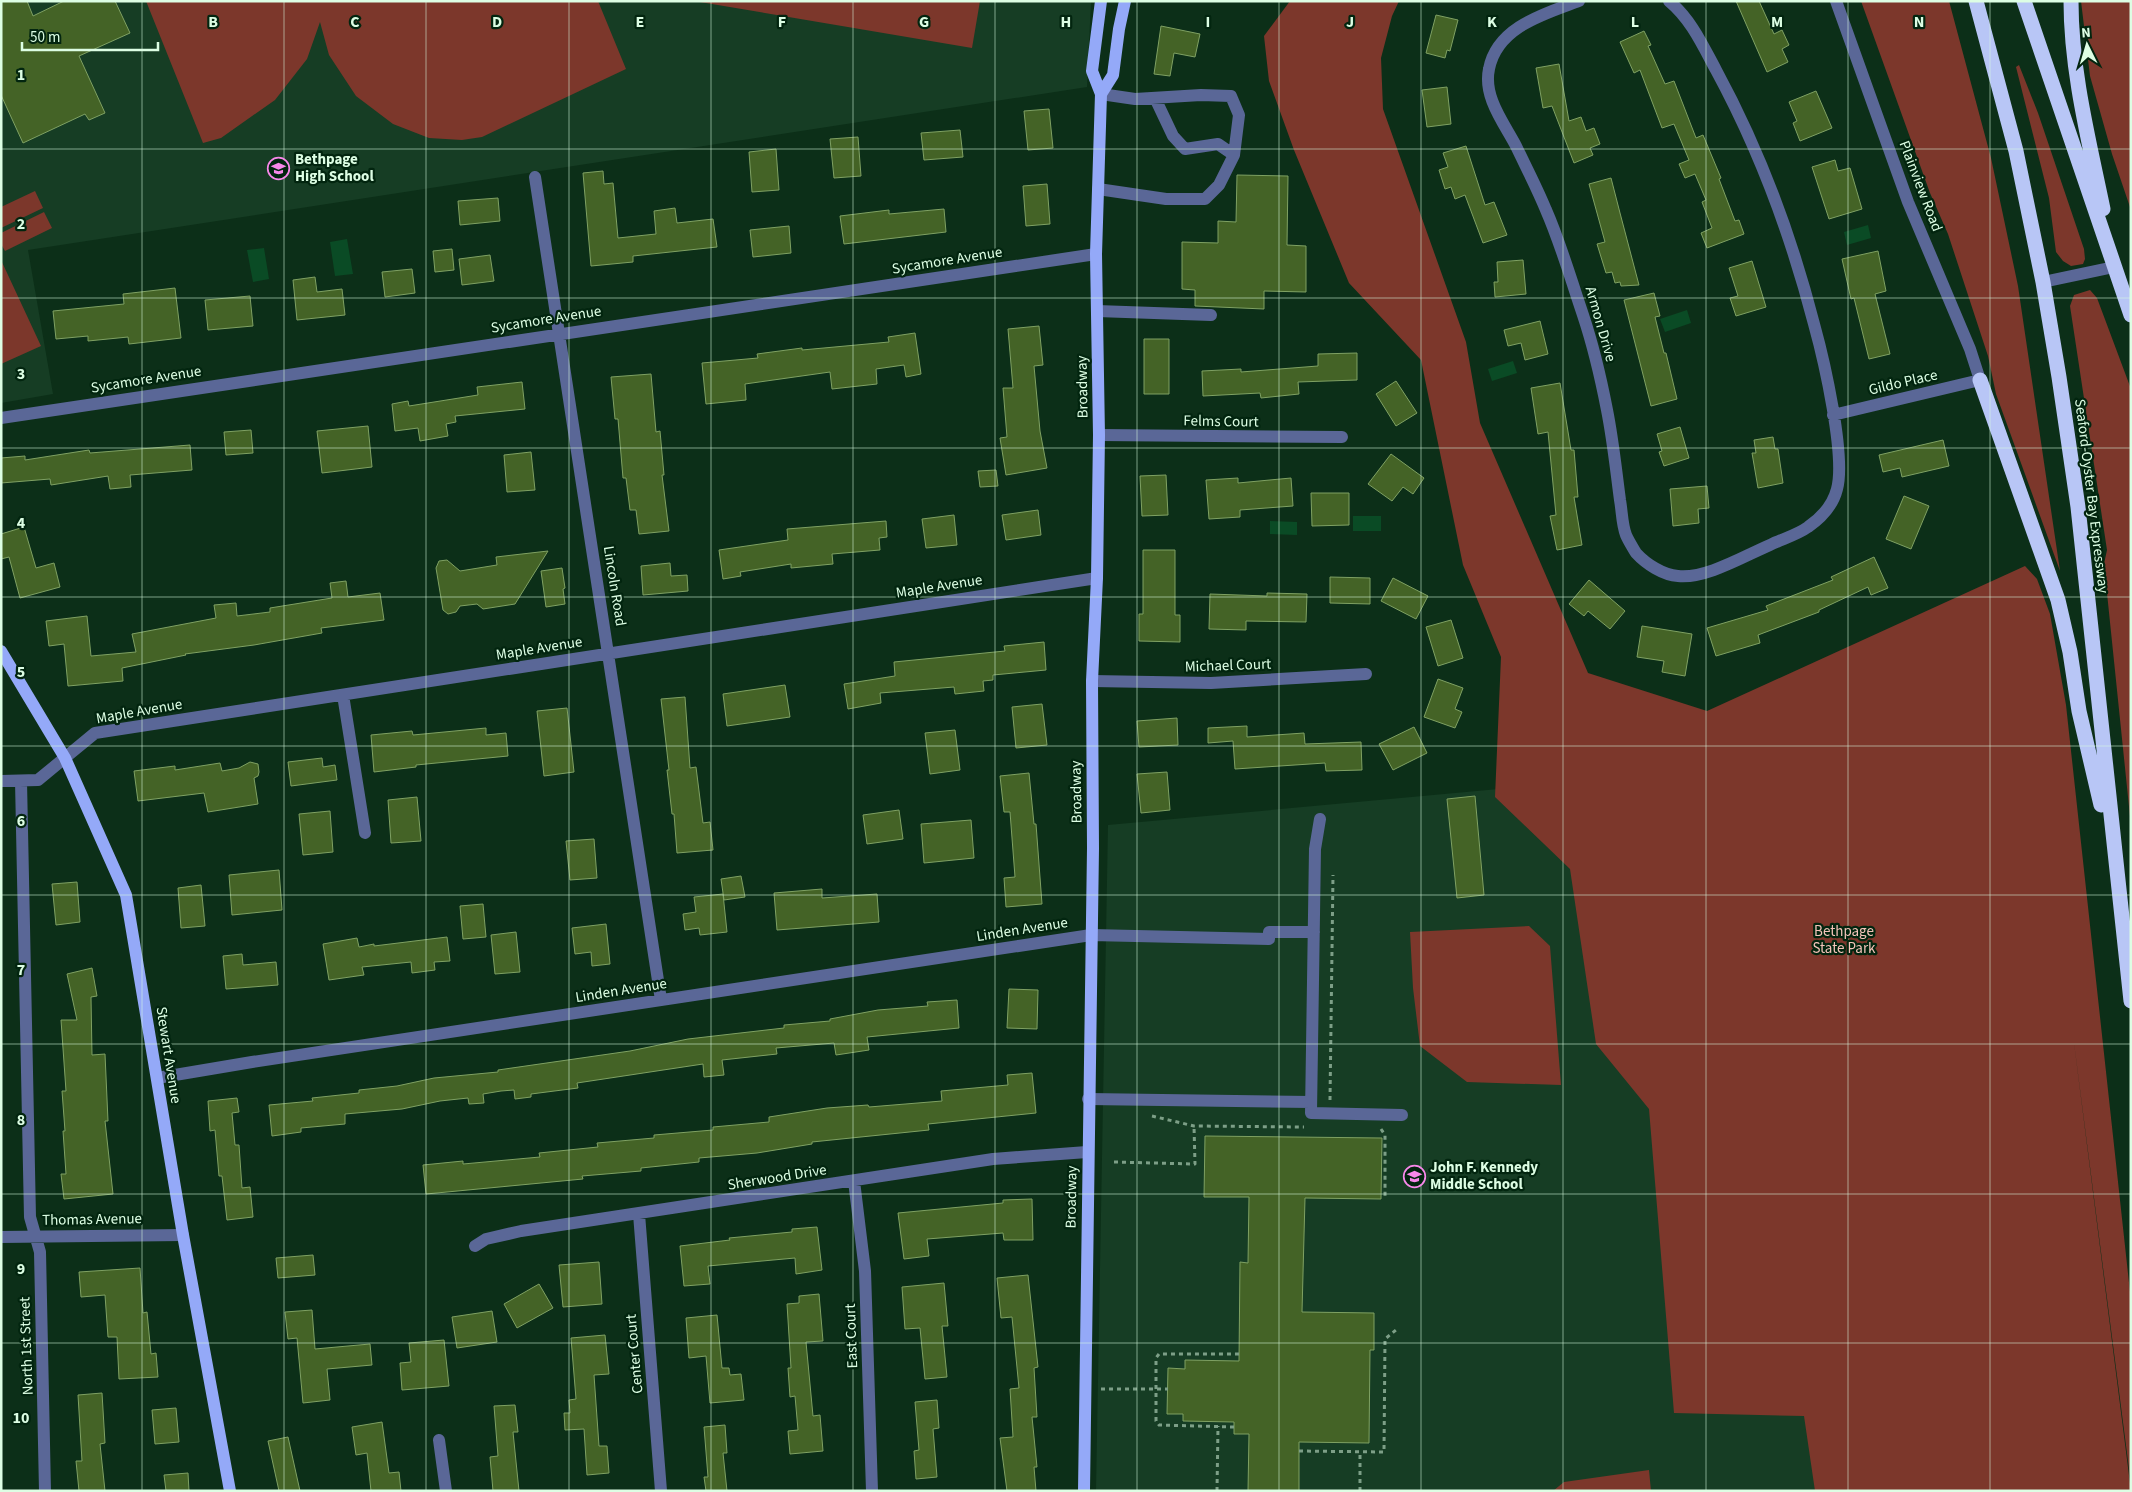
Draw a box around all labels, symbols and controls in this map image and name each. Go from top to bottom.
text: B [208,11,218,33]
text: C [350,11,360,33]
text: D [492,11,502,33]
text: E [636,11,644,33]
text: F [778,11,786,33]
text: G [919,11,929,33]
text: H [1061,11,1071,33]
text: I [1206,11,1210,33]
text: J [1346,11,1354,33]
text: K [1487,11,1497,33]
text: L [1631,11,1639,33]
text: M [1771,11,1783,33]
text: N [1914,11,1924,33]
scale bar [22,20,159,52]
north arrow [2062,20,2112,70]
text: N [2080,23,2091,43]
text: 50 m [30,27,60,48]
text: 1 [17,64,25,86]
street label: Plainview Road [1894,138,1948,235]
place label: Bethpage High School [295,149,374,187]
school or university icon: Bethpage High School [267,156,291,180]
text: 2 [17,213,25,235]
street label: Sycamore Avenue [890,241,1004,280]
street label: Armon Drive [1580,284,1621,364]
street label: Sycamore Avenue [489,300,603,339]
street label: Broadway [1071,355,1094,419]
street label: Sycamore Avenue [89,360,203,399]
text: 3 [17,363,25,385]
street label: Gildo Place [1867,364,1940,401]
street label: Seaford-Oyster Bay Expressway [2069,398,2114,595]
street label: Felms Court [1183,410,1259,433]
text: 4 [17,512,26,534]
street label: Lincoln Road [598,544,631,628]
street label: Maple Avenue [894,569,984,604]
street label: Maple Avenue [494,631,584,666]
street label: Michael Court [1184,653,1272,678]
text: 5 [17,661,25,683]
street label: Maple Avenue [94,694,184,729]
street label: Broadway [1065,760,1088,824]
text: 6 [17,810,25,832]
street label: Linden Avenue [975,912,1069,947]
park label: Bethpage State Park [1812,921,1876,959]
text: 7 [17,959,25,981]
street label: Linden Avenue [574,973,668,1008]
street label: Stewart Avenue [150,1005,187,1105]
text: 8 [17,1109,25,1131]
place label: John F. Kennedy Middle School [1430,1157,1538,1195]
street label: Sherwood Drive [726,1159,828,1196]
school or university icon: John F. Kennedy Middle School [1402,1164,1426,1188]
street label: Broadway [1060,1165,1083,1229]
street label: Thomas Avenue [42,1208,142,1231]
text: 9 [17,1258,25,1280]
street label: North 1st Street [14,1296,39,1396]
street label: East Court [840,1303,863,1369]
street label: Center Court [621,1313,648,1395]
text: 10 [13,1407,29,1429]

